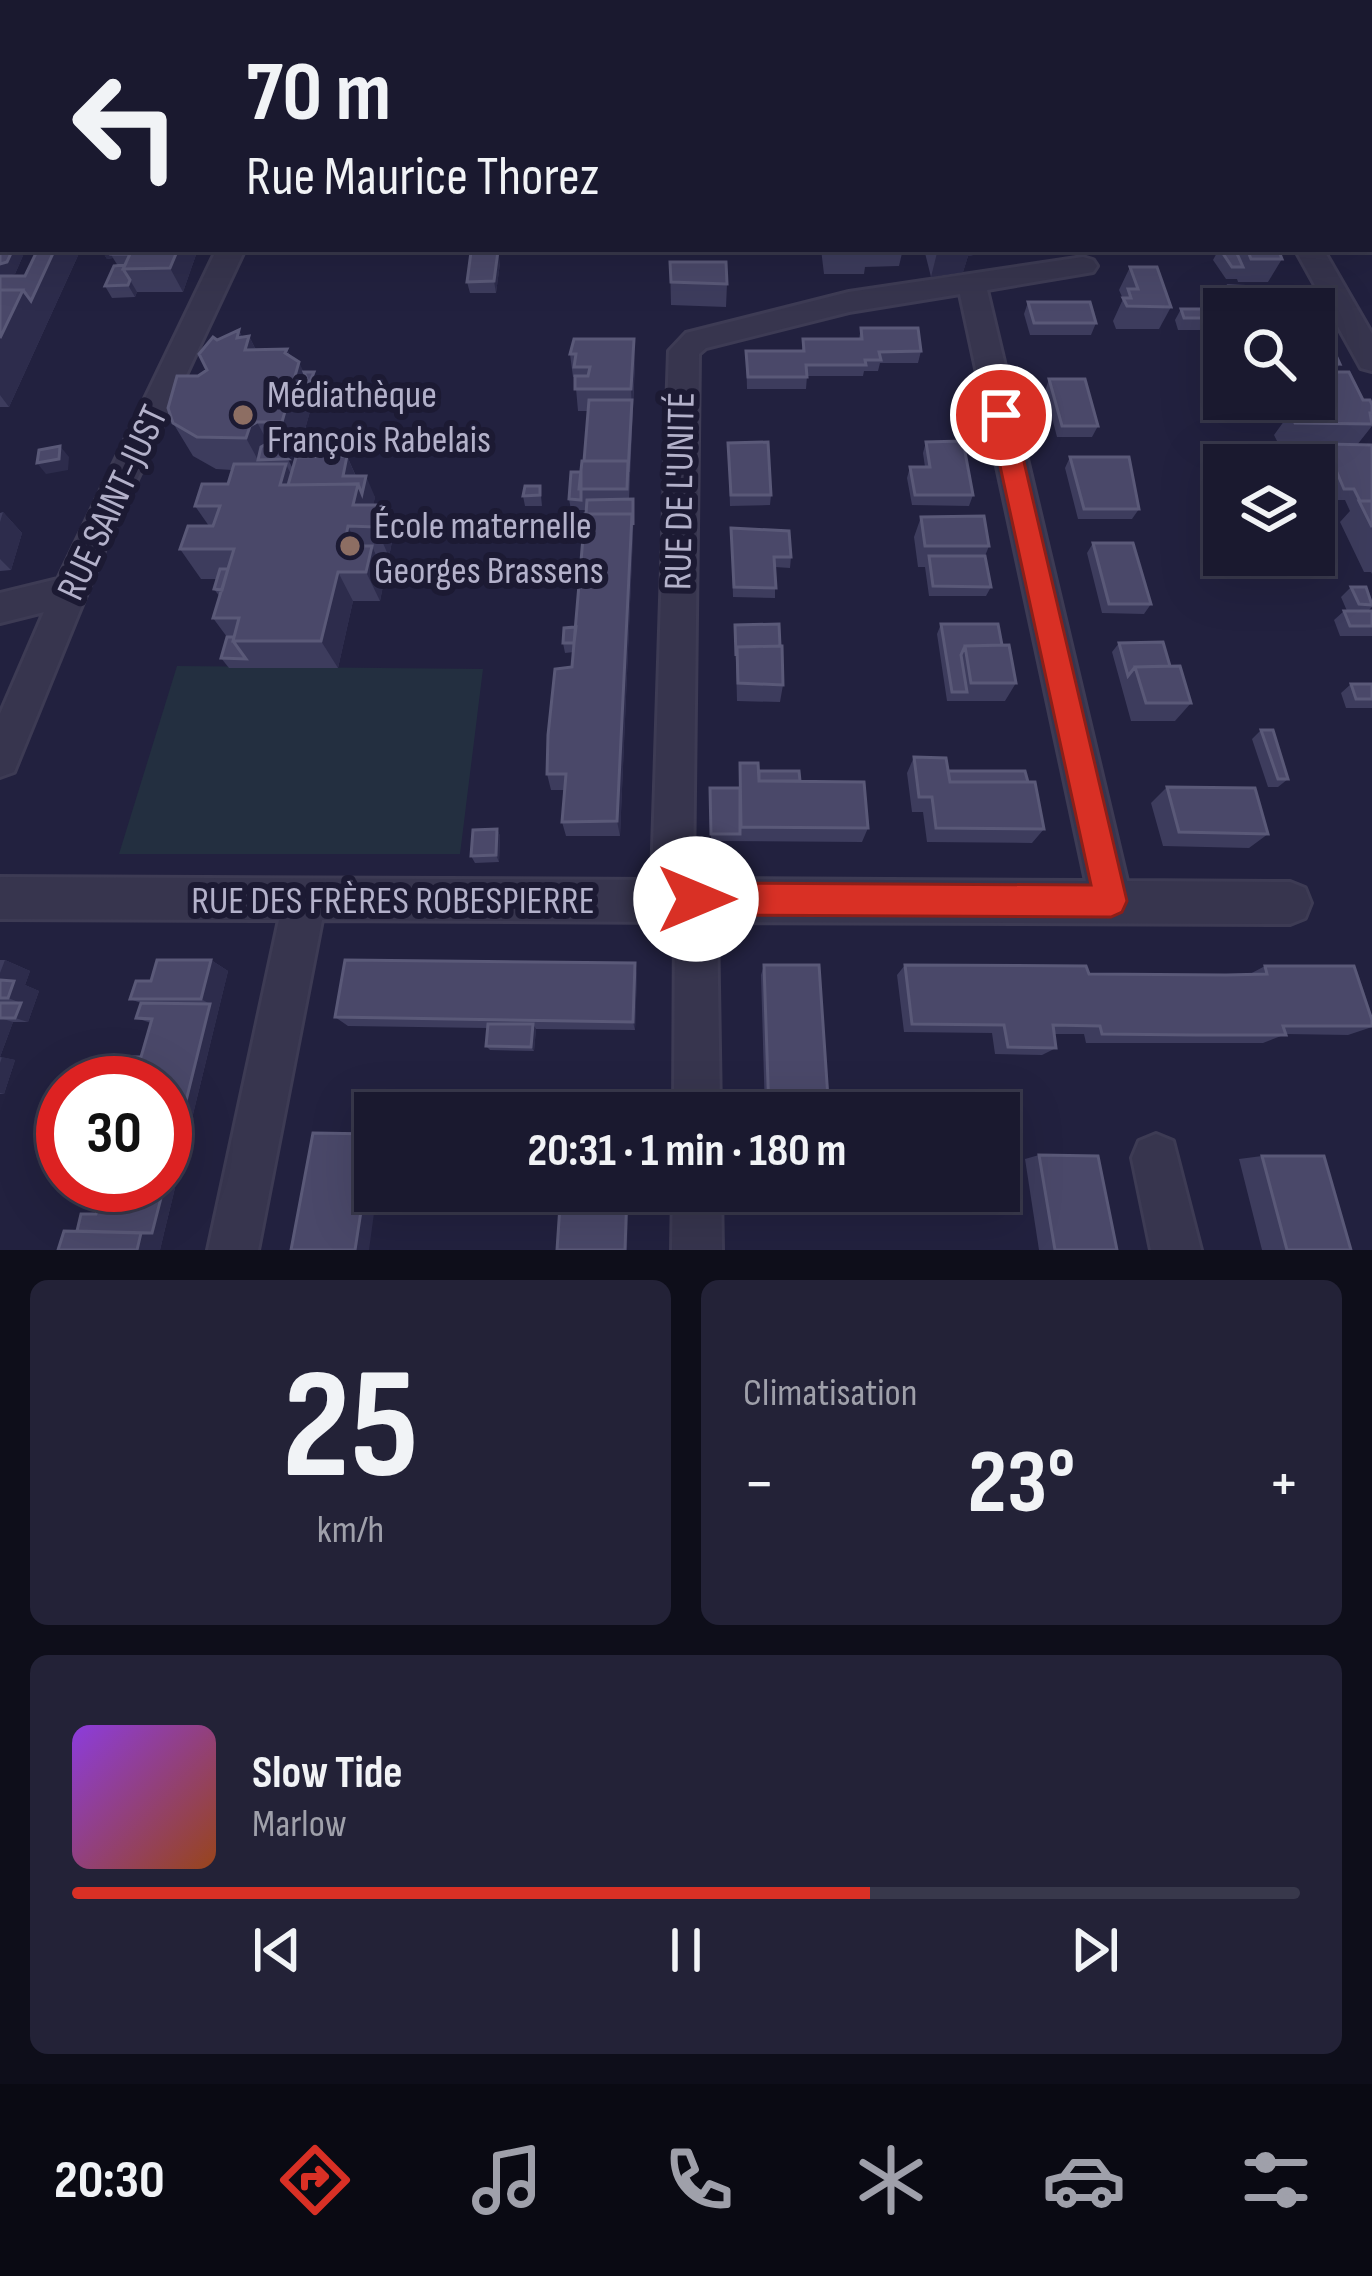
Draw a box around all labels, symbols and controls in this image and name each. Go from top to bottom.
text: 70 m [246,43,391,144]
icon: left [48,48,204,204]
text: Rue Maurice Thorez [246,145,599,210]
map controls [1203,288,1335,576]
button: search [1203,288,1335,420]
pin [950,364,1052,466]
place label: Médiathèque François Rabelais [267,372,491,464]
icon: arrive [968,382,1034,448]
street label: RUE DE L'UNITÉ [655,392,706,591]
street label: RUE SAINT-JUST [48,398,179,608]
marker: Médiathèque François Rabelais [230,402,256,428]
button: layers [1203,444,1335,576]
place label: École maternelle Georges Brassens [374,503,604,595]
marker: École maternelle Georges Brassens [337,533,363,559]
position arrow [633,836,759,962]
street label: RUE DES FRÈRES ROBESPIERRE [191,878,595,925]
speed limit sign: 30 [36,1056,192,1212]
text: 20:31 · 1 min · 180 m [528,1124,846,1179]
text: 25 [282,1335,419,1522]
text: Climatisation [743,1370,917,1417]
text: 23° [967,1430,1076,1538]
text: − [743,1445,775,1524]
text: + [1268,1445,1300,1524]
text: km/h [317,1507,384,1554]
text: Slow Tide [252,1746,403,1801]
text: Marlow [252,1801,347,1848]
icon: previous [244,1917,310,1983]
icon: pause [653,1917,719,1983]
icon: next [1062,1917,1128,1983]
icon: directions [273,2138,357,2222]
icon: music [465,2138,549,2222]
icon: phone [657,2138,741,2222]
icon: climate [849,2138,933,2222]
icon: car [1042,2138,1126,2222]
icon: filters [1234,2138,1318,2222]
text: 20:30 [54,2148,165,2213]

